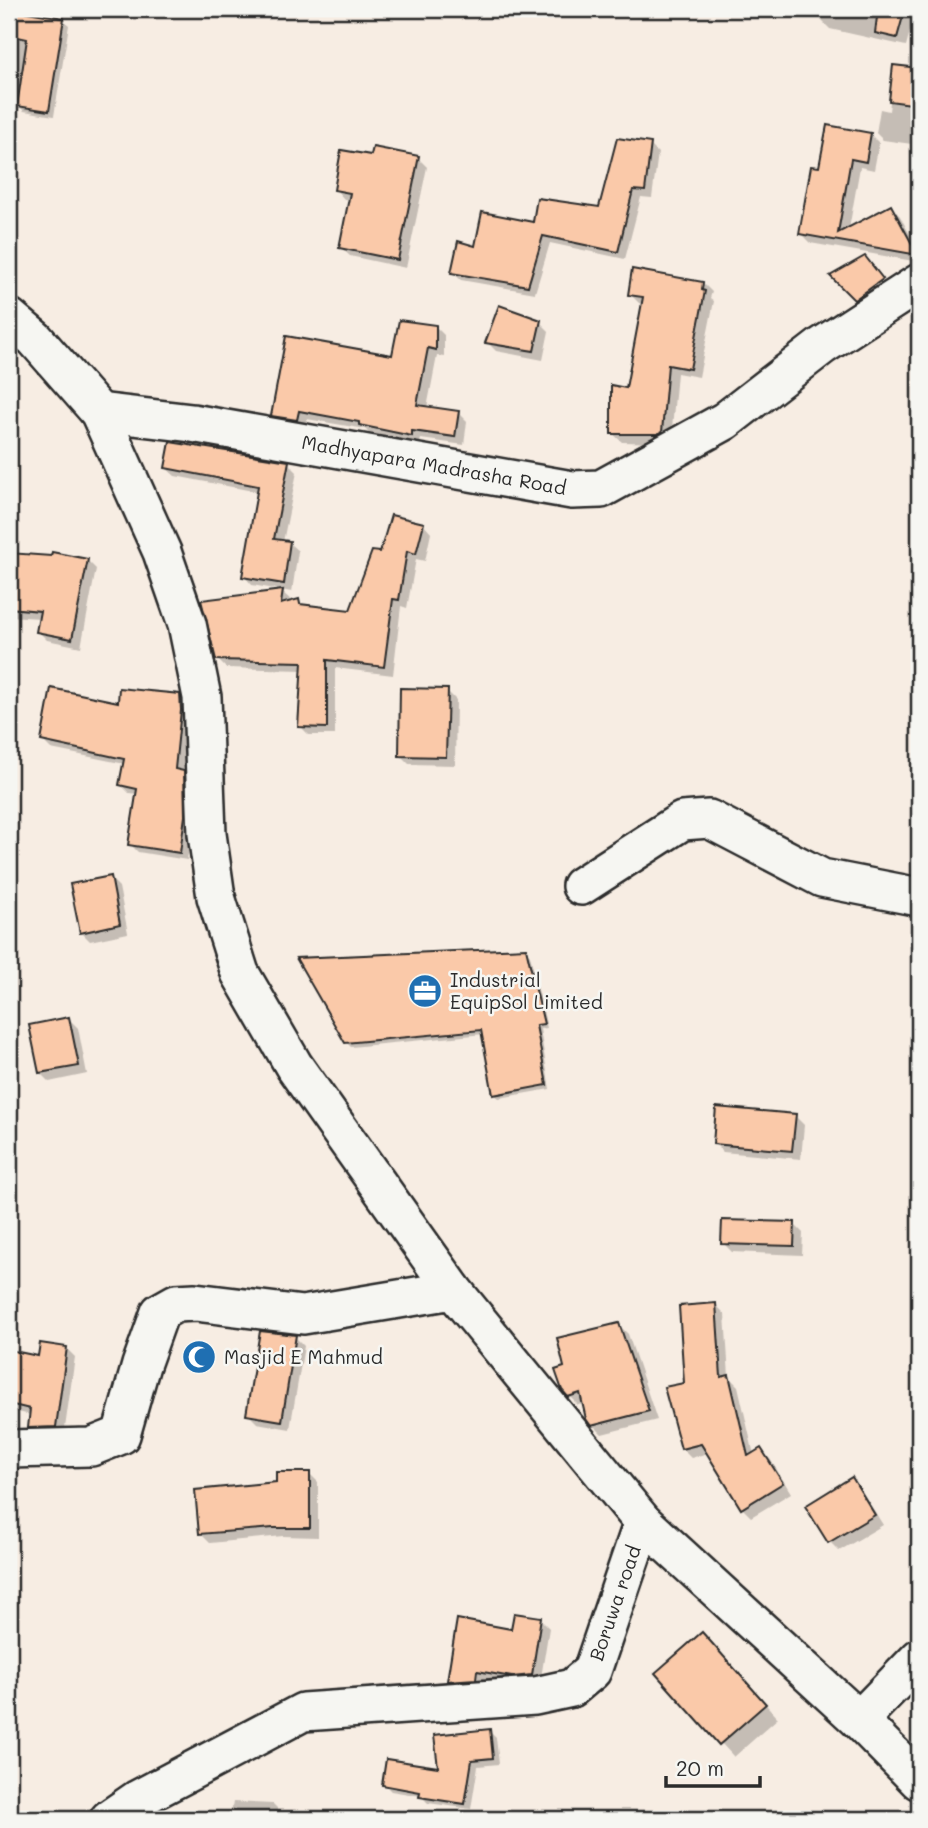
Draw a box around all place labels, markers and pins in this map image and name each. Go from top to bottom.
place label: Industrial EquipSol Limited [450,967,603,1014]
office icon: Industrial EquipSol Limited [406,972,444,1010]
mosque icon: Masjid E Mahmud [180,1338,218,1376]
place label: Masjid E Mahmud [224,1344,383,1369]

